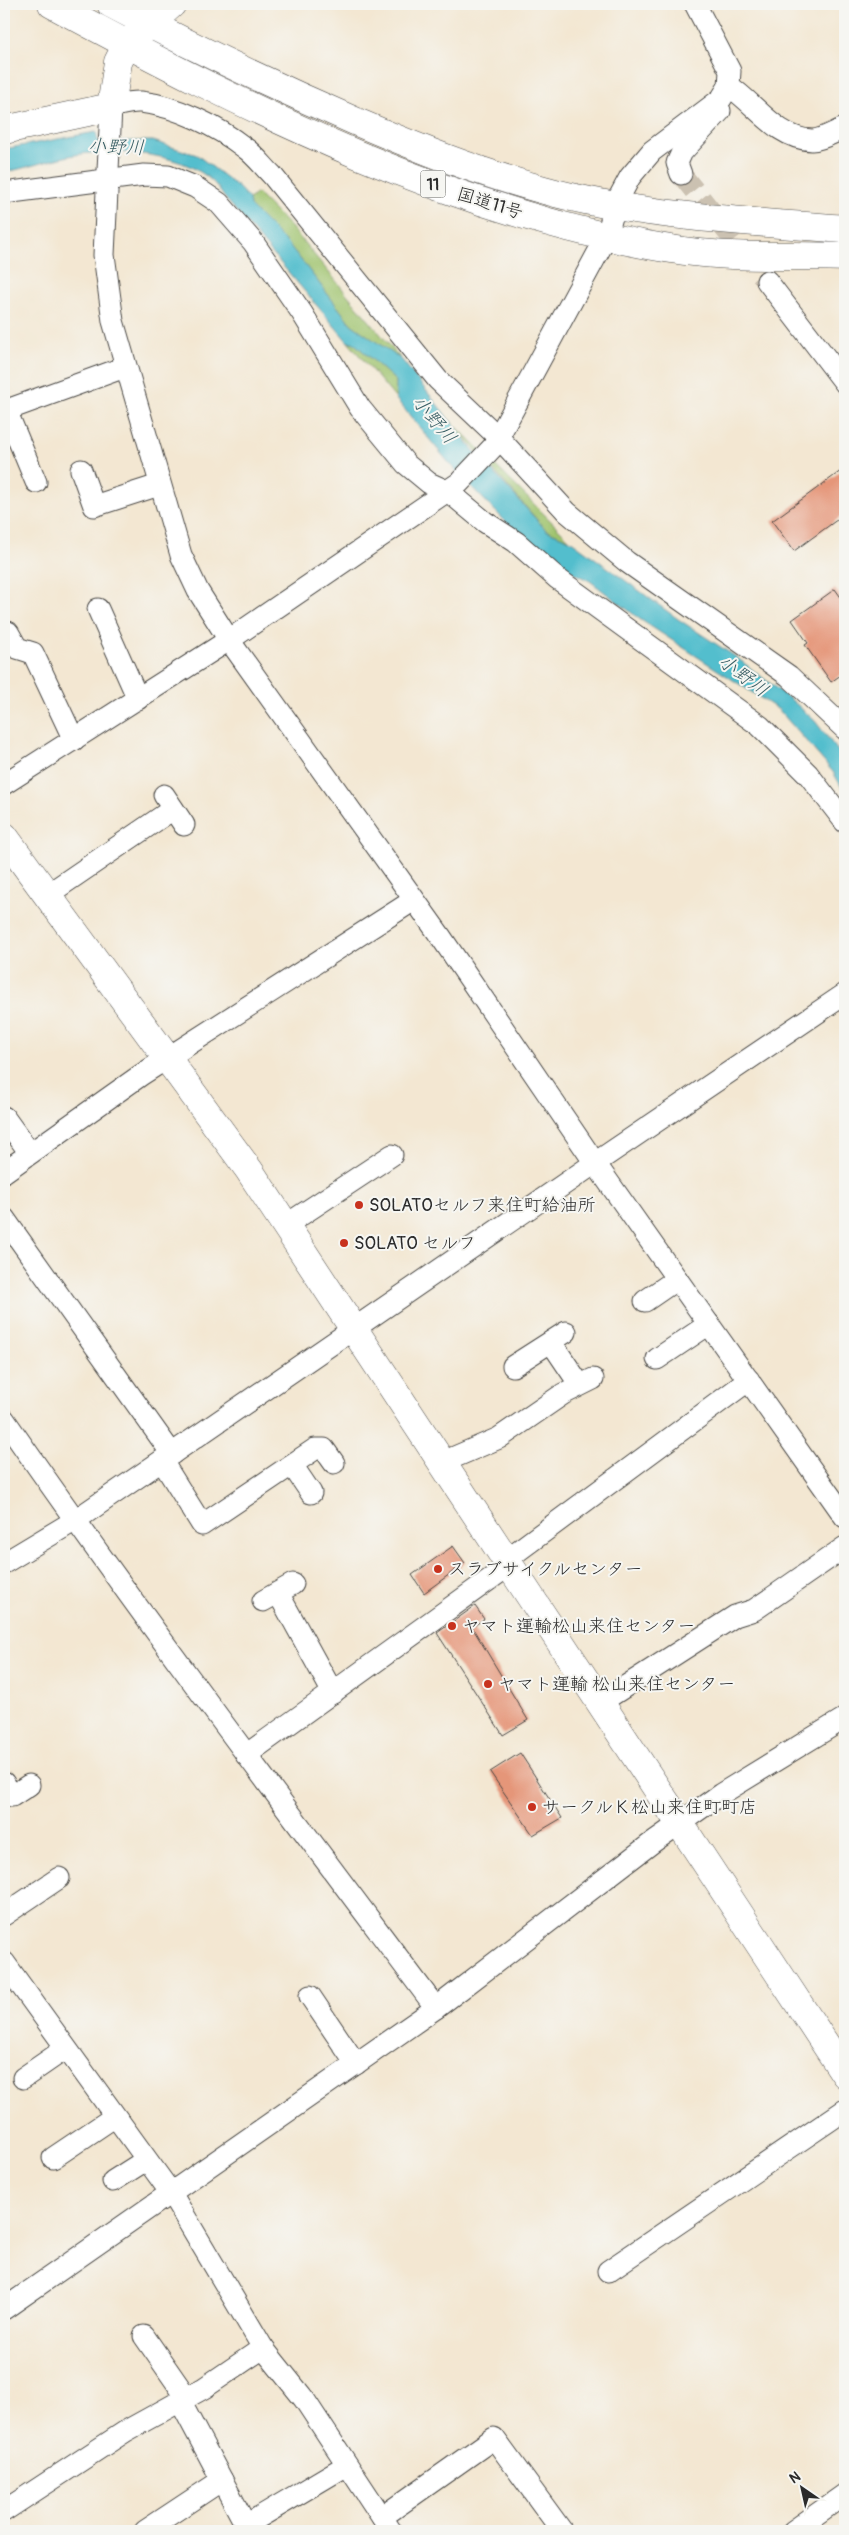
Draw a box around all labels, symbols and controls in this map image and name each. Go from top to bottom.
water label: 小野川 [87,134,145,160]
road number: 11 [420,170,446,198]
street label: 国道11号 [454,183,526,224]
water label: 小野川 [407,390,462,449]
water label: 小野川 [713,649,773,703]
place label: SOLATOセルフ来住町給油所 [369,1194,595,1217]
marker: SOLATOセルフ来住町給油所 [353,1199,365,1211]
place label: SOLATO セルフ [354,1232,476,1255]
marker: SOLATO セルフ [338,1237,350,1249]
place label: スラブサイクルセンター [448,1558,642,1581]
marker: スラブサイクルセンター [432,1563,444,1575]
place label: ヤマト運輸松山来住センター [462,1615,695,1638]
marker: ヤマト運輸松山来住センター [446,1620,458,1632]
place label: ヤマト運輸 松山来住センター [498,1673,735,1696]
marker: ヤマト運輸 松山来住センター [482,1678,494,1690]
place label: サークルＫ松山来住町町店 [542,1796,757,1819]
marker: サークルＫ松山来住町町店 [526,1801,538,1813]
north arrow [776,2462,826,2512]
text: N [786,2468,804,2487]

